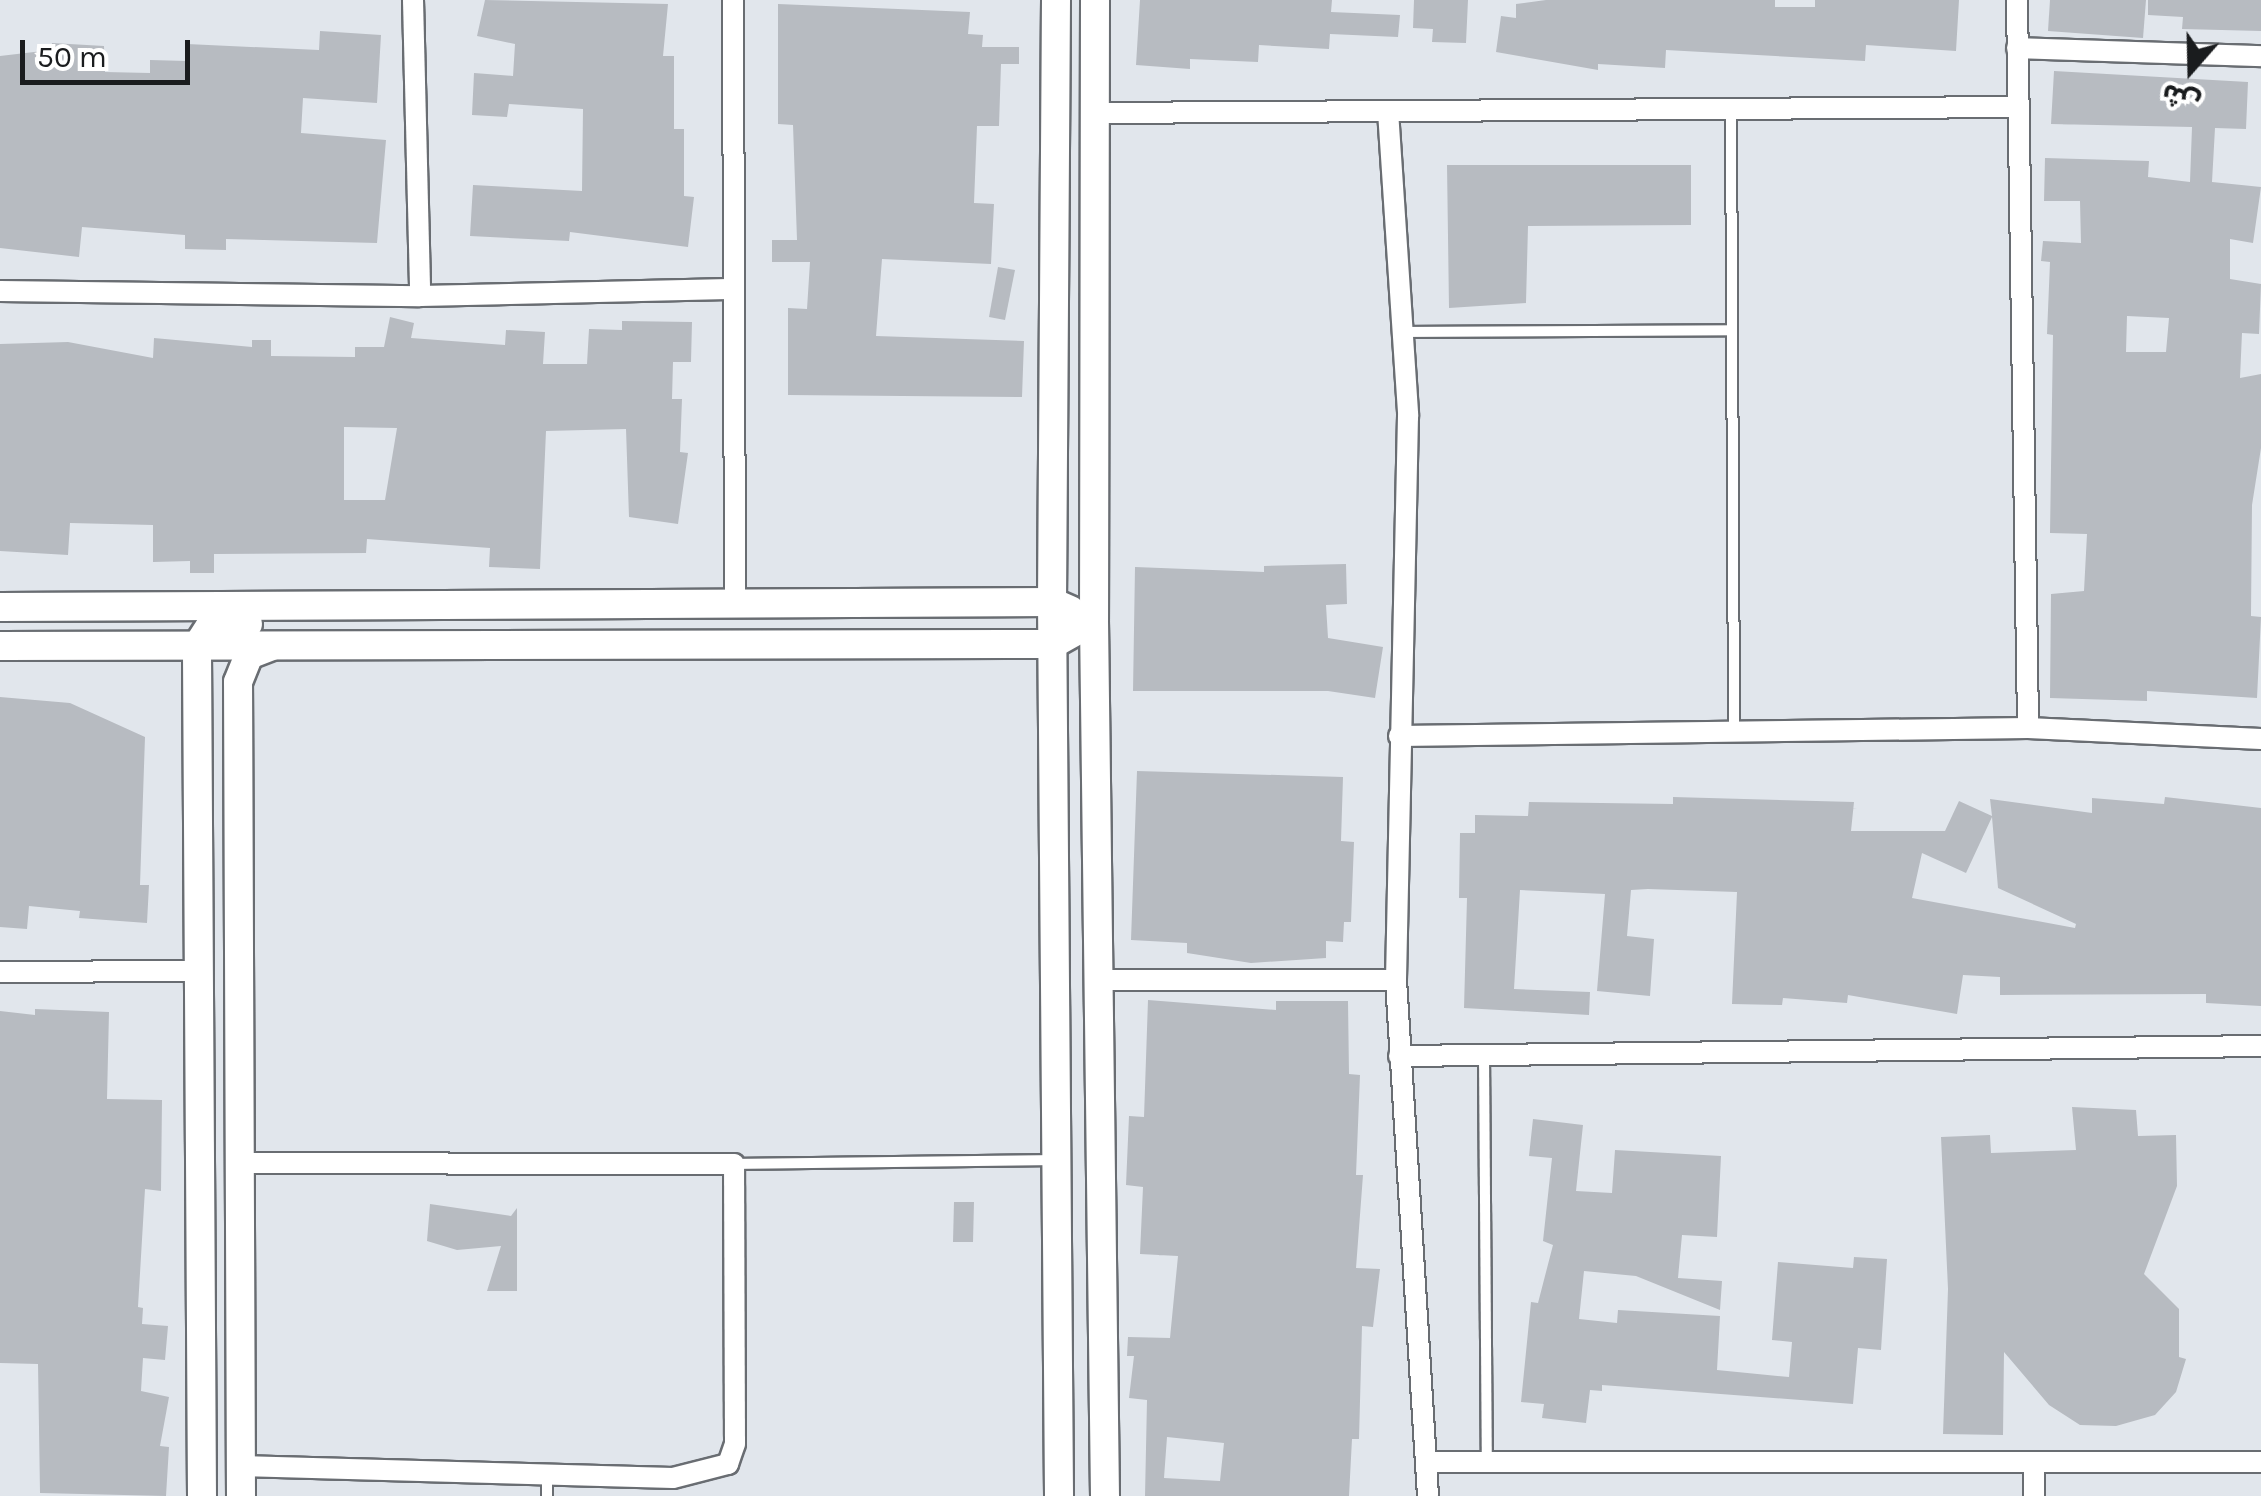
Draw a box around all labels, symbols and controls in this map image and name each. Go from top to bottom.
scale bar [25,20,195,82]
north arrow [2141,20,2241,120]
text: 50 m [37,39,107,75]
text: ش [2157,77,2204,121]

